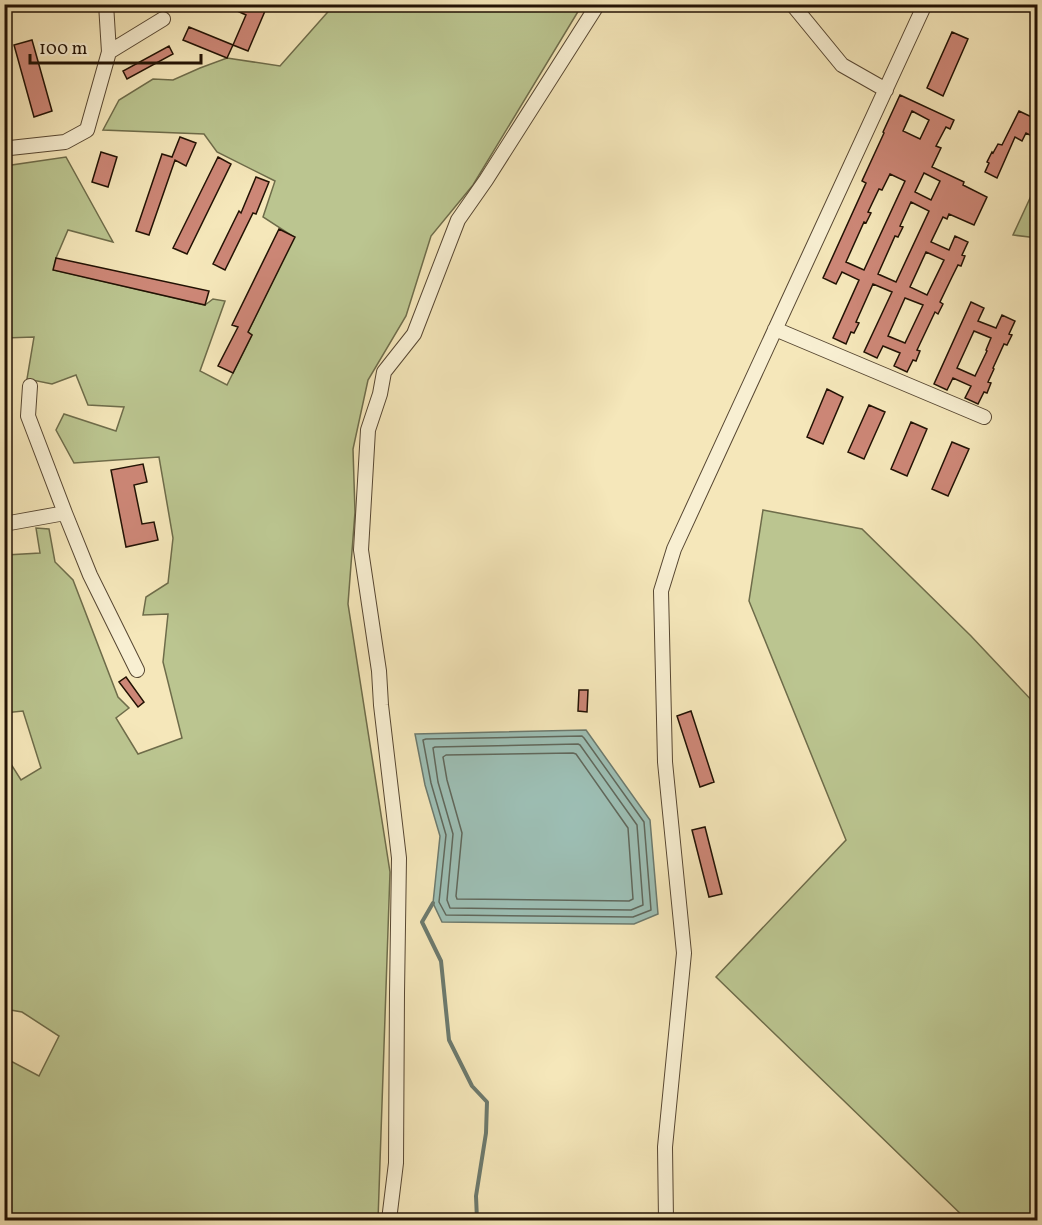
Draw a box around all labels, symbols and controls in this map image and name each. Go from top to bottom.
scale bar [30,27,201,65]
text: 100 m [39,37,88,62]

